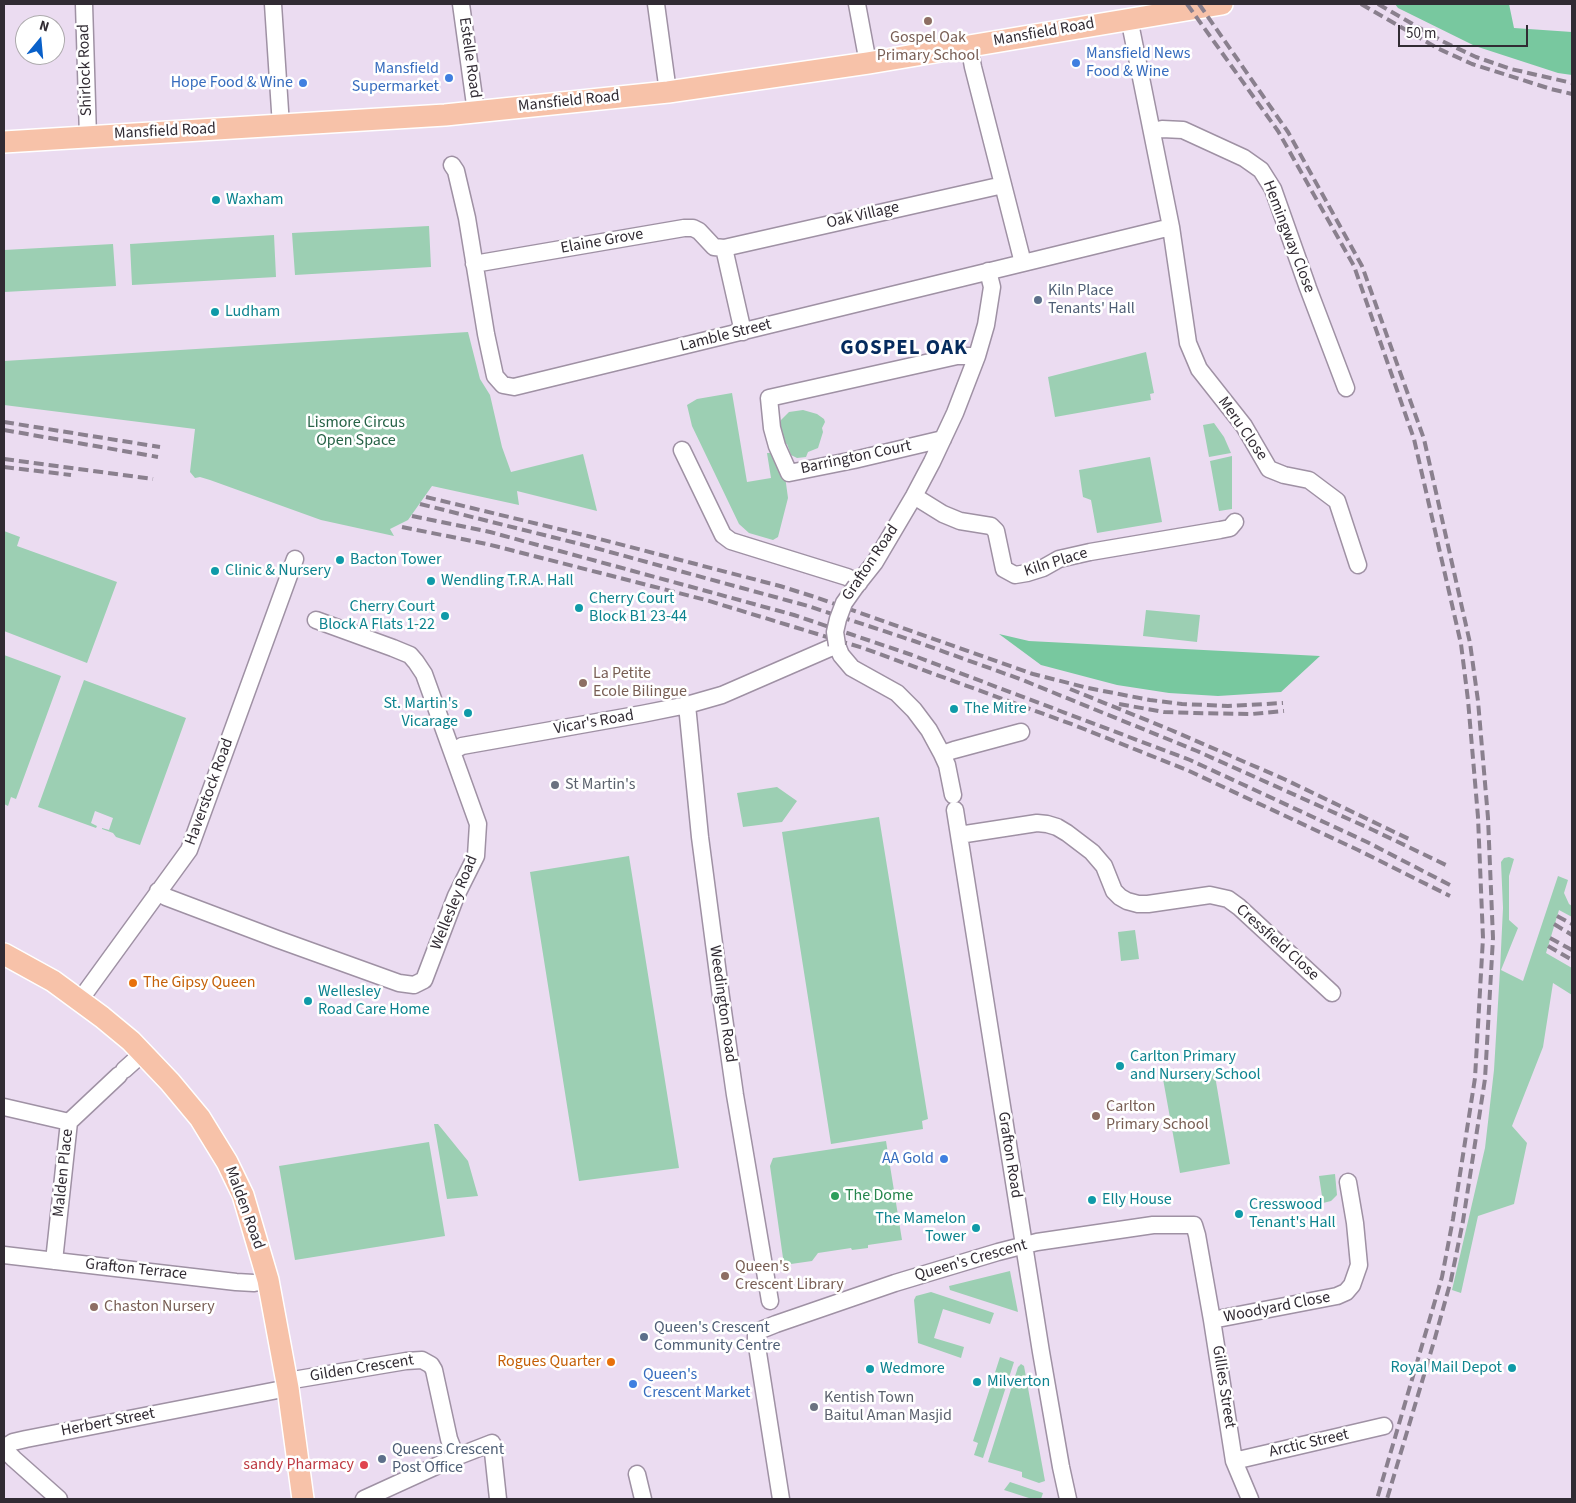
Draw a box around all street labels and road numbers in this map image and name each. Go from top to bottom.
street label: Mansfield Road [992,15,1096,51]
street label: Estelle Road [454,16,484,100]
street label: Shirlock Road [75,24,97,116]
street label: Mansfield Road [517,87,621,117]
street label: Mansfield Road [113,120,217,144]
street label: Hemingway Close [1258,178,1318,296]
street label: Oak Village [825,198,901,234]
street label: Elaine Grove [559,225,645,259]
street label: Lamble Street [678,315,774,357]
street label: Meru Close [1213,393,1271,465]
street label: Barrington Court [799,437,913,479]
street label: Grafton Road [839,521,903,605]
street label: Kiln Place [1022,544,1090,582]
street label: Vicar's Road [553,707,635,739]
street label: Haverstock Road [182,736,238,848]
street label: Wellesley Road [427,853,483,953]
street label: Cressfield Close [1232,901,1322,985]
street label: Weedington Road [704,944,740,1064]
street label: Grafton Road [993,1110,1025,1200]
street label: Malden Place [50,1128,78,1218]
street label: Malden Road [220,1164,268,1252]
street label: Queen's Crescent [913,1236,1029,1286]
street label: Grafton Terrace [84,1255,188,1285]
street label: Woodyard Close [1222,1288,1332,1328]
street label: Gillies Street [1207,1344,1239,1430]
street label: Gilden Crescent [309,1351,415,1387]
street label: Herbert Street [60,1405,156,1441]
street label: Arctic Street [1267,1426,1351,1462]

